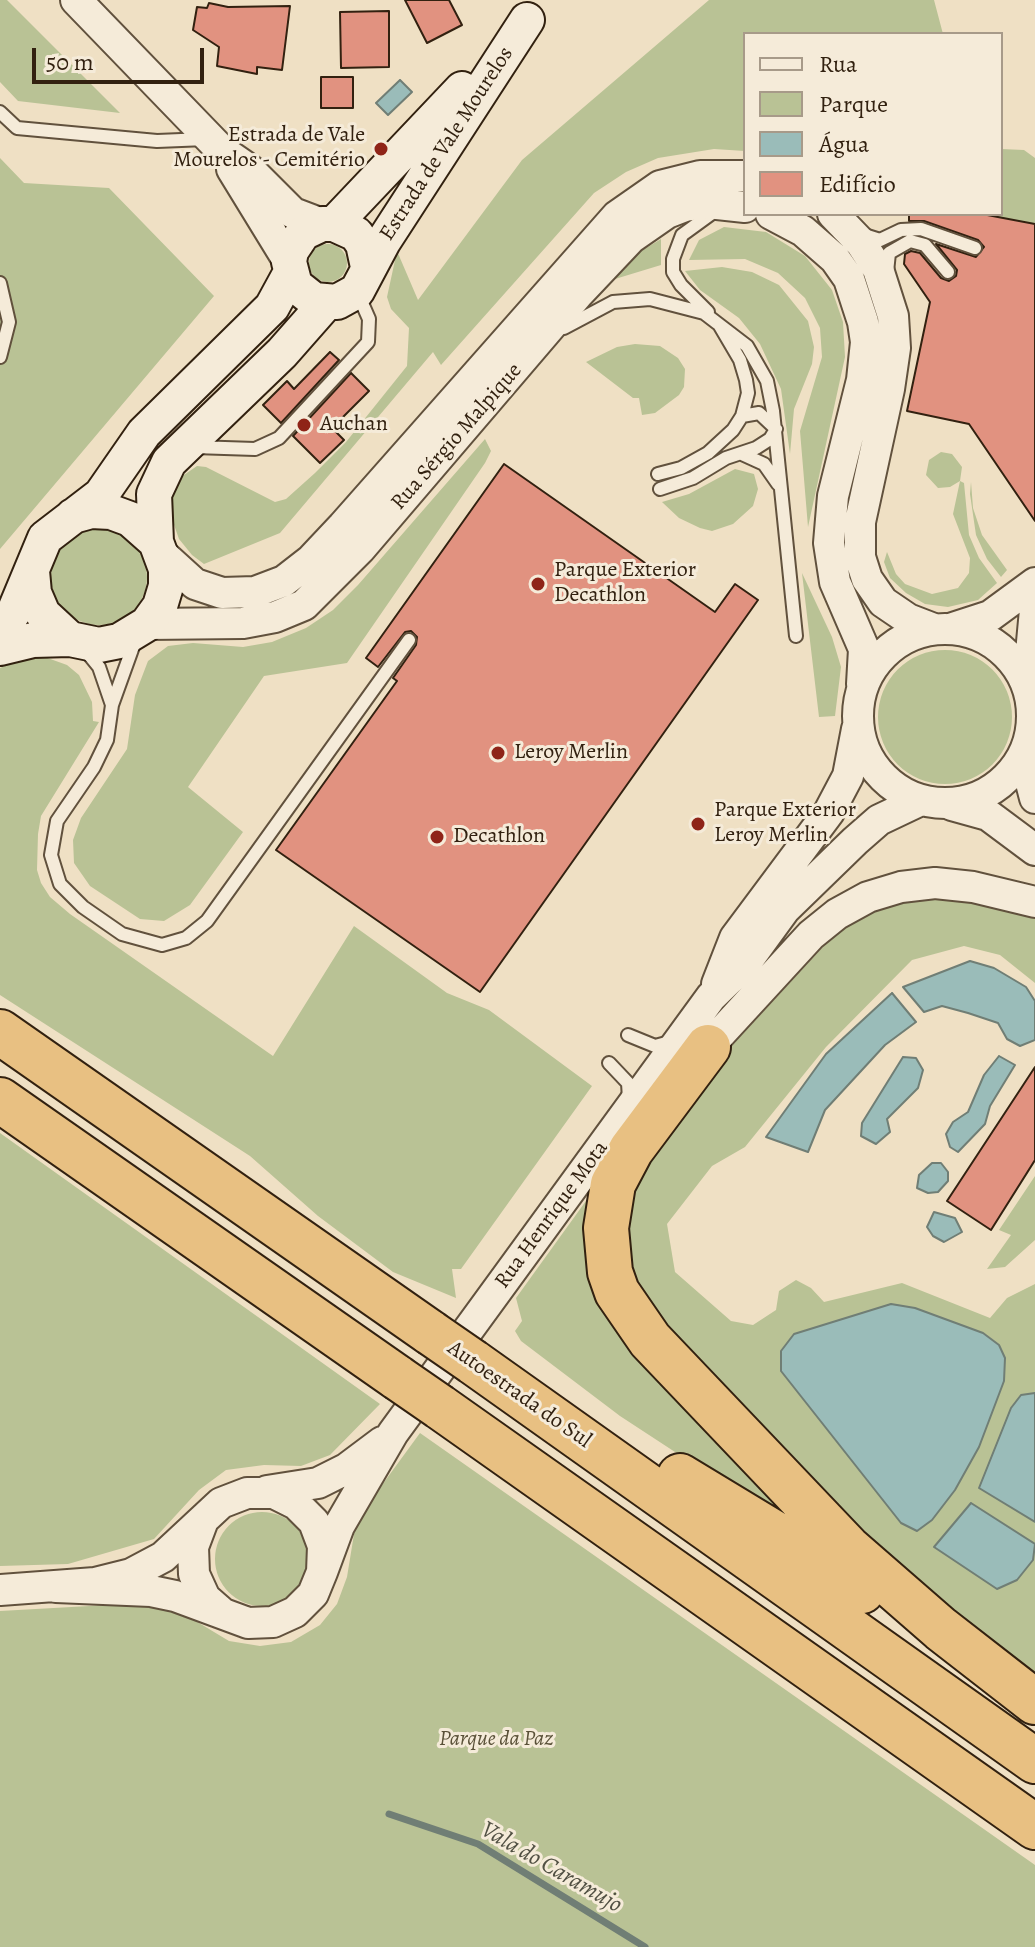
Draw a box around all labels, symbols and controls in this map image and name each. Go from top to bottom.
scale bar [36,32,208,82]
legend [743,32,1003,216]
street label: Estrada de Vale Mourelos [374,42,520,246]
text: 50 m [46,46,94,78]
text: Rua [819,48,857,80]
text: Parque [819,88,888,120]
place label: Estrada de Vale Mourelos - Cemitério [173,123,365,174]
text: Água [819,128,869,160]
marker: Estrada de Vale Mourelos - Cemitério [372,140,390,158]
text: Edifício [819,168,896,200]
street label: Rua Sérgio Malpique [386,358,528,516]
place label: Auchan [320,412,388,438]
marker: Auchan [295,416,313,434]
place label: Parque Exterior Decathlon [554,558,696,610]
marker: Parque Exterior Decathlon [529,575,547,593]
place label: Leroy Merlin [514,740,628,766]
marker: Leroy Merlin [489,744,507,762]
place label: Parque Exterior Leroy Merlin [714,798,856,850]
marker: Parque Exterior Leroy Merlin [689,815,707,833]
place label: Decathlon [453,824,545,850]
marker: Decathlon [428,828,446,846]
street label: Rua Henrique Mota [490,1136,614,1294]
street label: Autoestrada do Sul [442,1336,596,1454]
park label: Parque da Paz [439,1727,553,1753]
water label: Vala do Caramujo [475,1816,627,1920]

